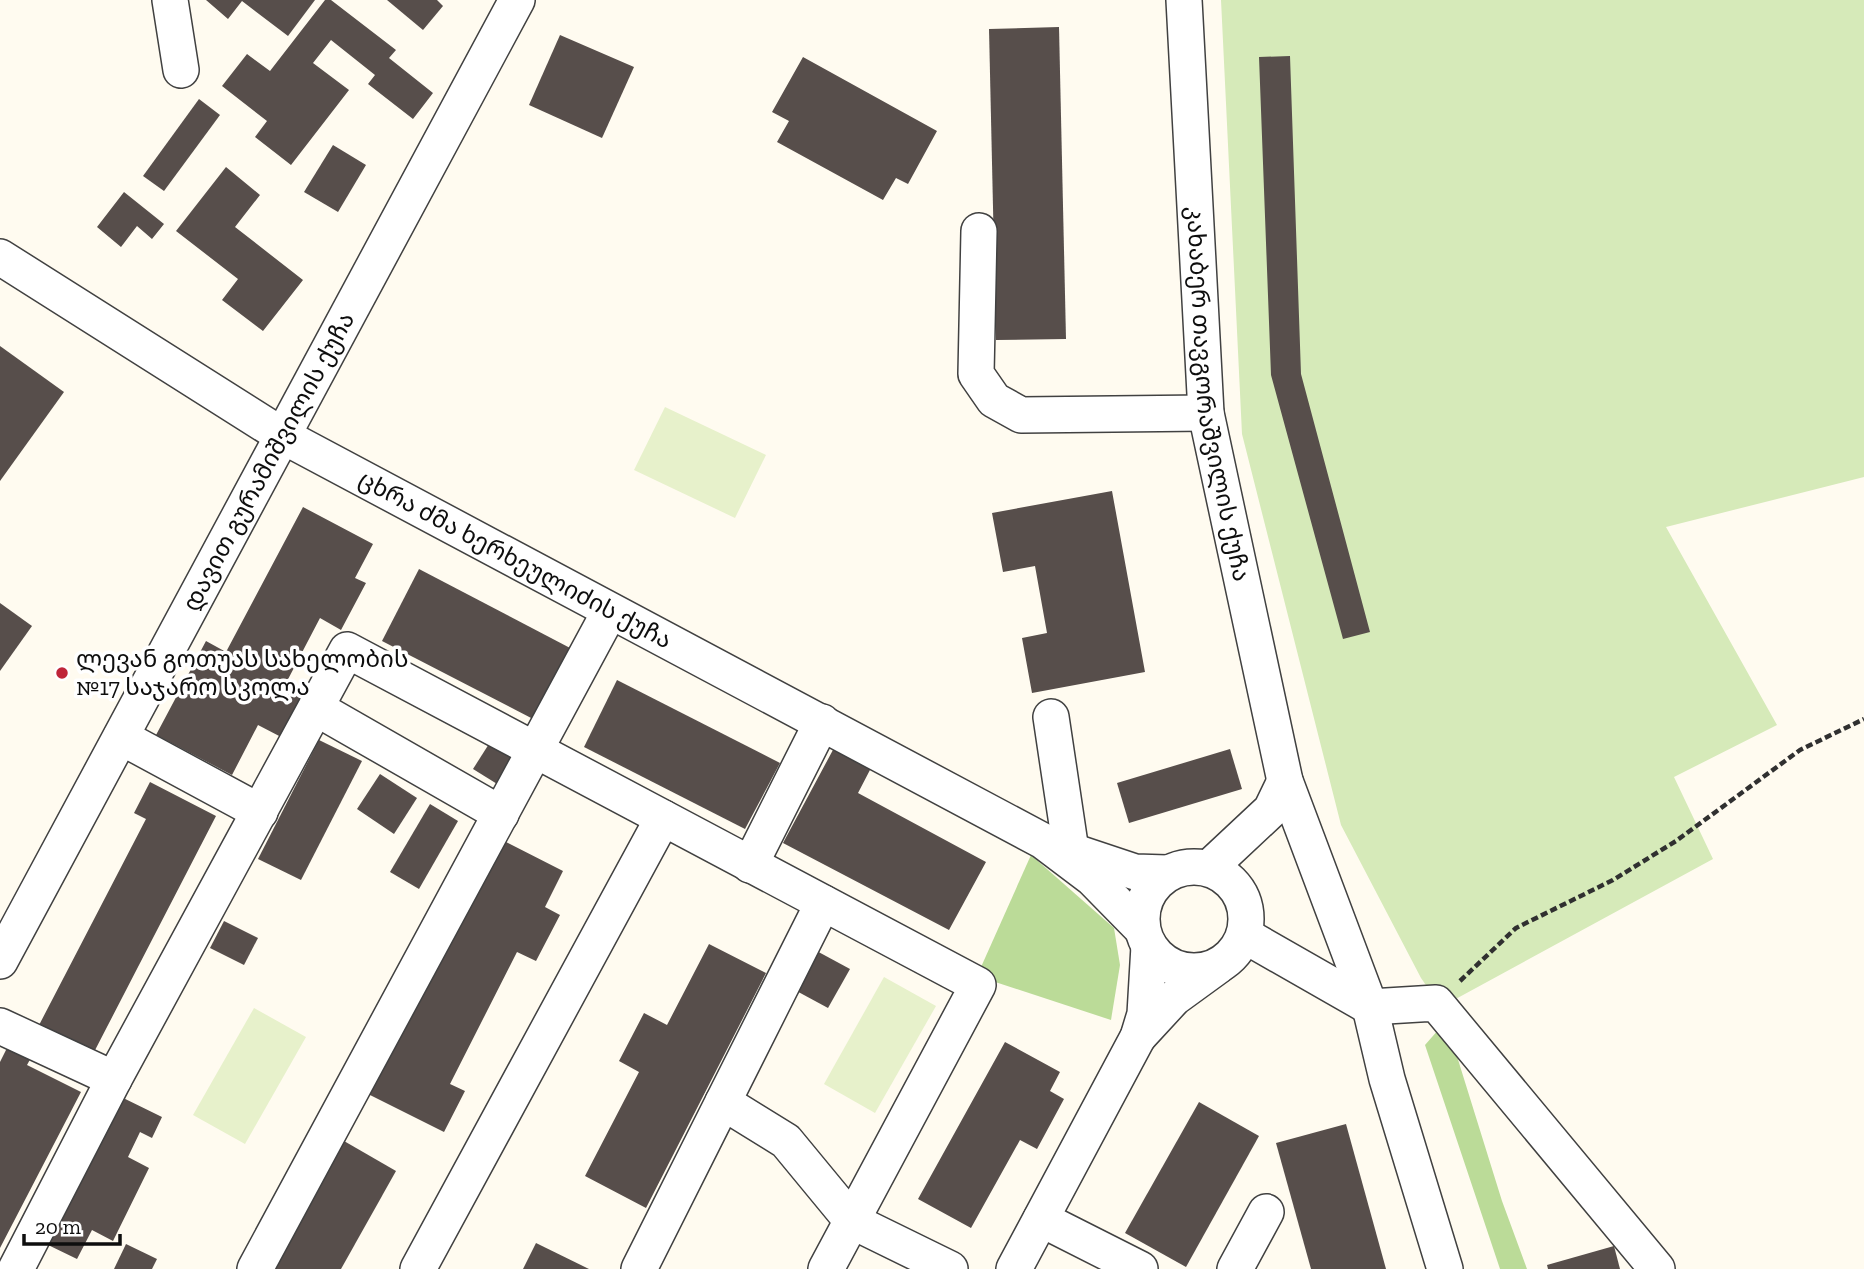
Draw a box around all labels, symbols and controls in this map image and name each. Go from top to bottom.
street label: კახაბერ თავგორაშვილის ქუჩა [1181,206,1257,584]
street label: დავით გურამიშვილის ქუჩა [176,307,360,616]
street label: ცხრა ძმა ხერხეულიძის ქუჩა [354,464,677,655]
place label: ლევან გოთუას სახელობის №17 საჯარო სკოლა [76,644,408,701]
marker: ლევან გოთუას სახელობის №17 საჯარო სკოლა [54,665,70,681]
scale bar [24,1202,121,1246]
text: 20 m [35,1214,81,1239]

